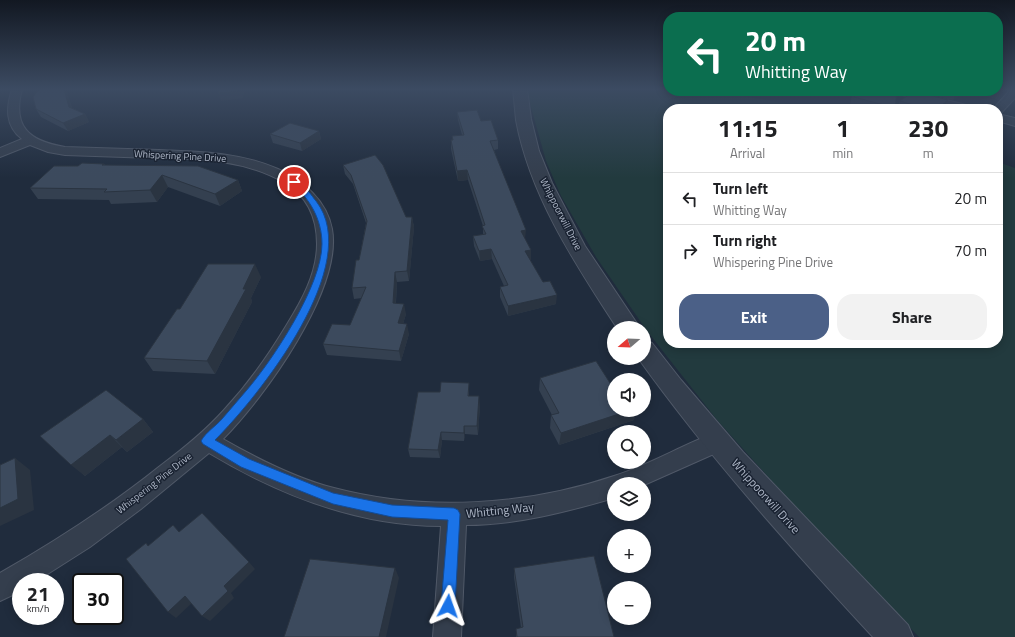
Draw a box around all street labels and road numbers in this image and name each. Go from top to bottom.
street label: Whispering Pine Drive [133,146,227,166]
street label: Whippoorwill Drive [536,175,586,253]
street label: Whispering Pine Drive [113,449,195,517]
street label: Whippoorwill Drive [727,454,805,538]
street label: Whitting Way [465,497,535,523]

